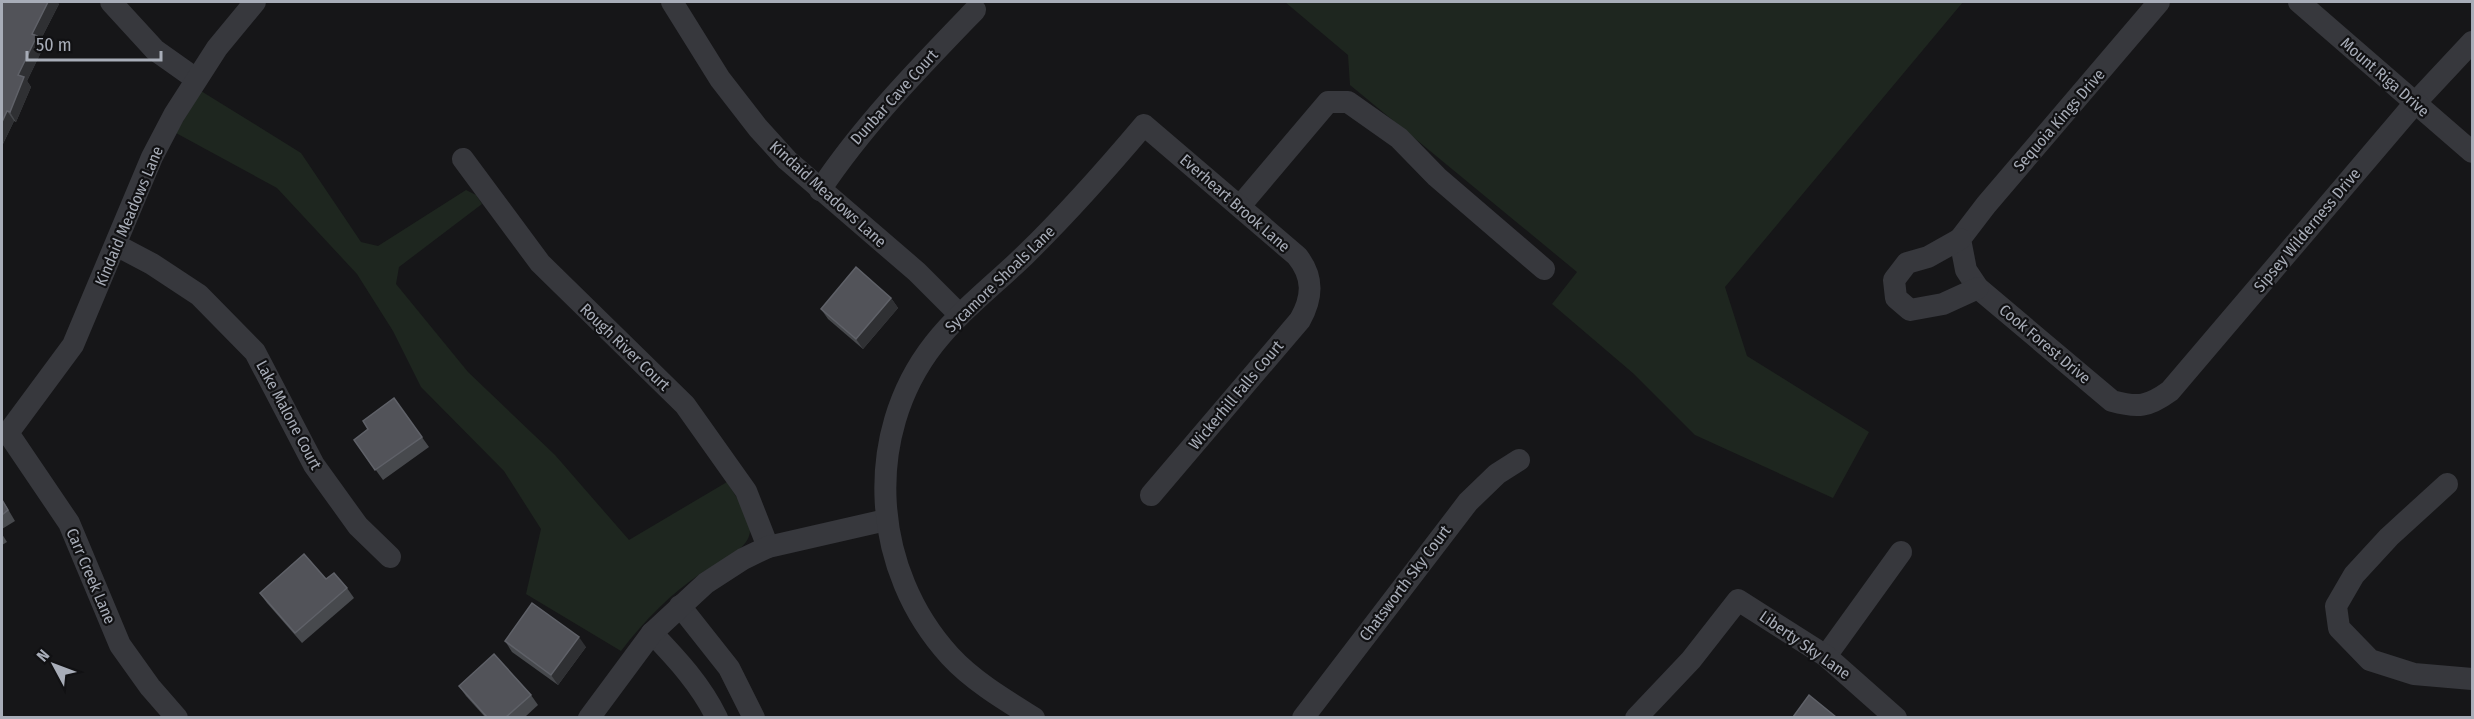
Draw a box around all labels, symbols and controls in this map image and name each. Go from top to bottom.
scale bar [27,24,160,62]
street label: Mount Riga Drive [2337,33,2433,121]
text: 50 m [36,34,72,56]
street label: Dunbar Cave Court [846,45,942,148]
street label: Sequoia Kings Drive [2009,65,2109,175]
street label: Kindaid Meadows Lane [766,137,890,251]
street label: Kindaid Meadows Lane [91,143,167,289]
street label: Everheart Brook Lane [1176,150,1294,256]
street label: Sipsey Wilderness Drive [2250,164,2364,296]
street label: Sycamore Shoals Lane [941,222,1059,336]
street label: Rough River Court [576,299,674,395]
street label: Cook Forest Drive [1995,300,2095,388]
street label: Wickerhill Falls Court [1185,336,1288,453]
street label: Lake Malone Court [252,357,326,474]
street label: Chatsworth Sky Court [1355,521,1455,645]
street label: Carr Creek Lane [62,525,120,627]
street label: Liberty Sky Lane [1756,607,1854,683]
north arrow [24,635,84,695]
text: N [33,646,53,665]

